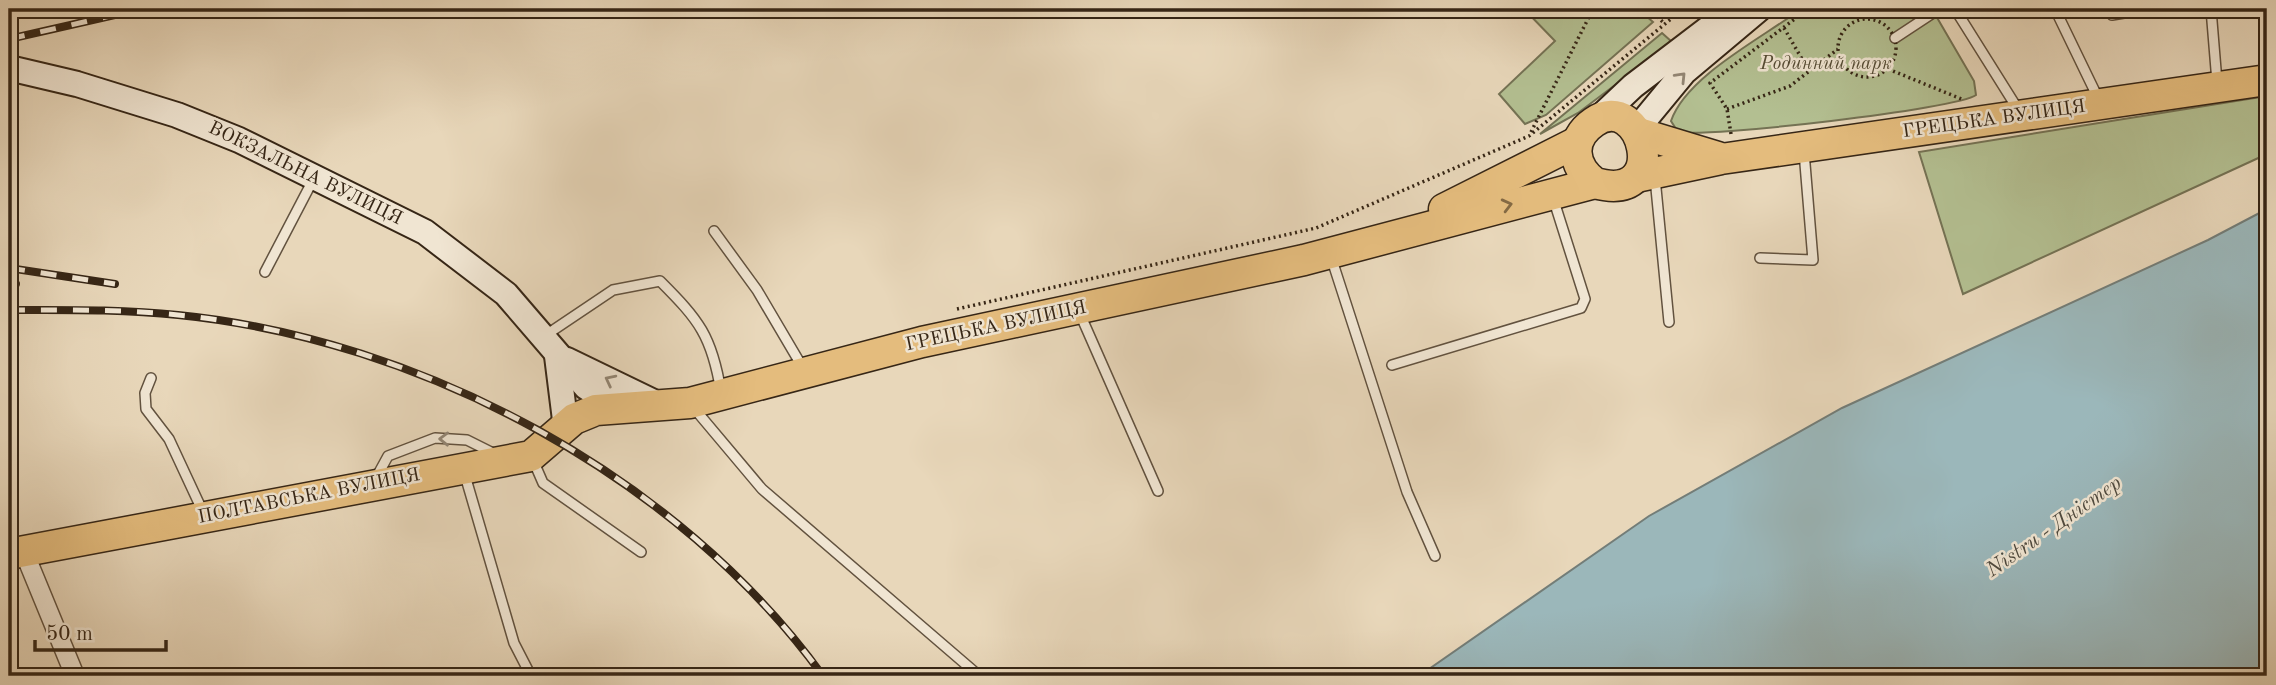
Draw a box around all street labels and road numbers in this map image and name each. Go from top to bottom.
street label: ГРЕЦЬКА ВУЛИЦЯ [1901,98,2087,142]
street label: ВОКЗАЛЬНА ВУЛИЦЯ [205,119,405,229]
street label: ГРЕЦЬКА ВУЛИЦЯ [904,299,1088,355]
street label: ПОЛТАВСЬКА ВУЛИЦЯ [196,466,422,528]

